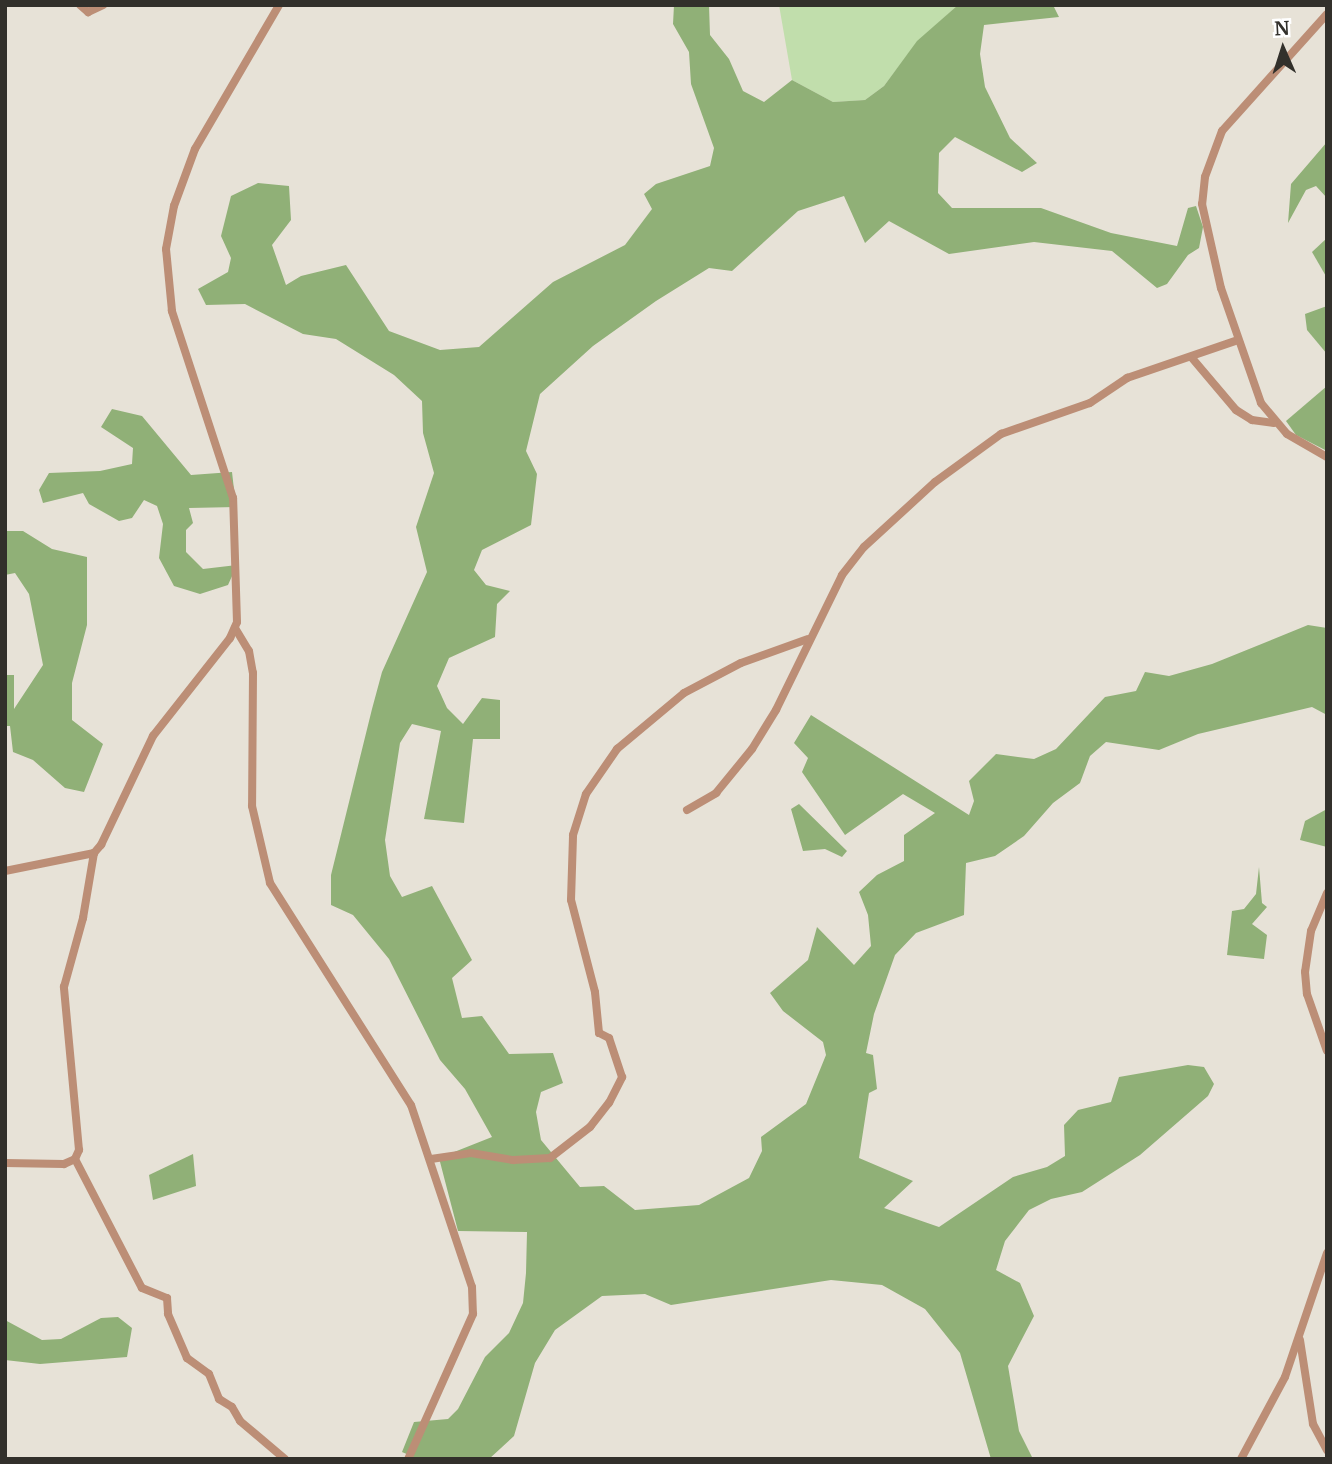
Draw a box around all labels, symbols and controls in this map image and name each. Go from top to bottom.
north arrow [1248,14,1318,84]
text: N [1274,16,1290,40]

